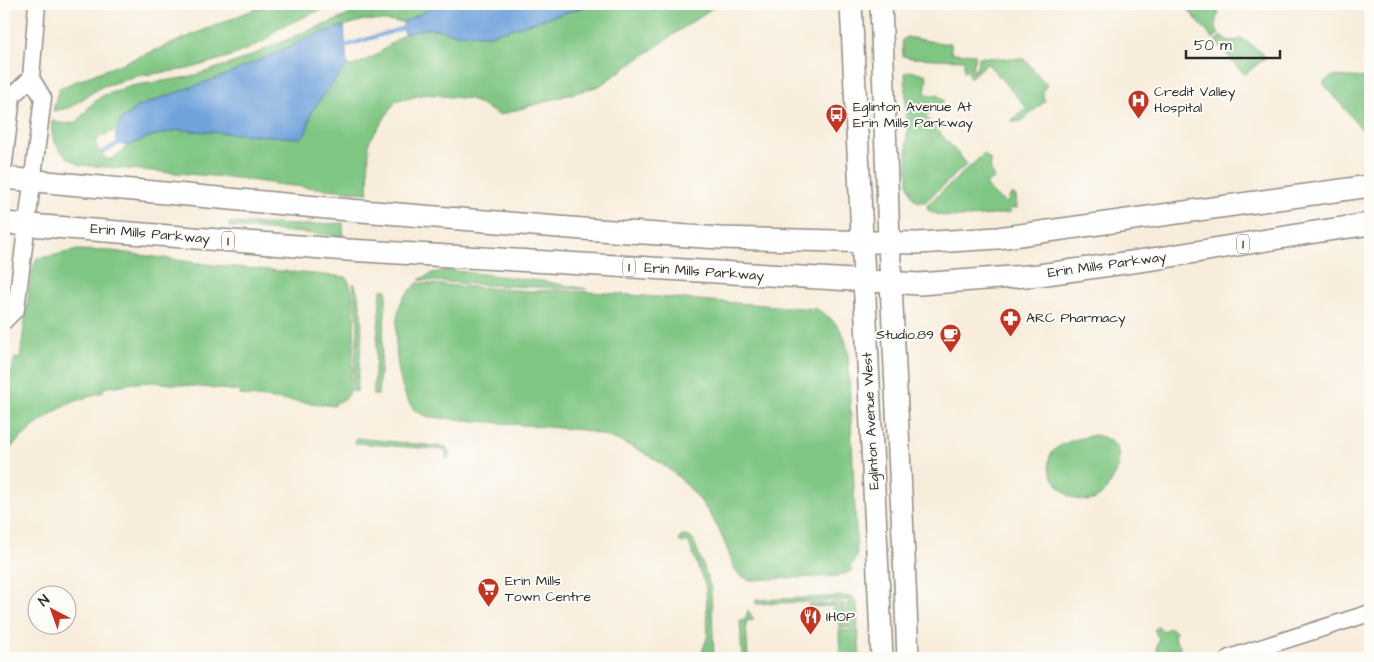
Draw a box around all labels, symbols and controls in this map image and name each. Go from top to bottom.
scale bar [1186,28,1280,60]
text: 50 m [1194,35,1232,56]
place label: Credit Valley Hospital [1154,82,1236,118]
hospital icon: Credit Valley Hospital [1126,88,1150,119]
place label: Eglinton Avenue At Erin Mills Parkway [853,97,973,133]
bus stop icon: Eglinton Avenue At Erin Mills Parkway [825,103,849,134]
street label: Erin Mills Parkway [89,219,211,249]
road number: 1 [222,232,234,250]
road number: 1 [1237,234,1249,253]
street label: Erin Mills Parkway [1046,247,1168,283]
road number: 1 [623,258,635,276]
street label: Erin Mills Parkway [643,258,765,286]
pharmacy icon: ARC Pharmacy [998,306,1022,337]
place label: ARC Pharmacy [1026,308,1126,328]
cafe icon: Studio.89 [938,323,962,354]
place label: Studio.89 [876,325,934,345]
street label: Eglinton Avenue West [857,351,885,490]
place label: Erin Mills Town Centre [505,571,591,607]
supermarket icon: Erin Mills Town Centre [477,577,501,608]
north arrow [28,584,78,634]
text: N [34,590,54,611]
restaurant icon: IHOP [798,605,822,636]
place label: IHOP [826,607,855,627]

